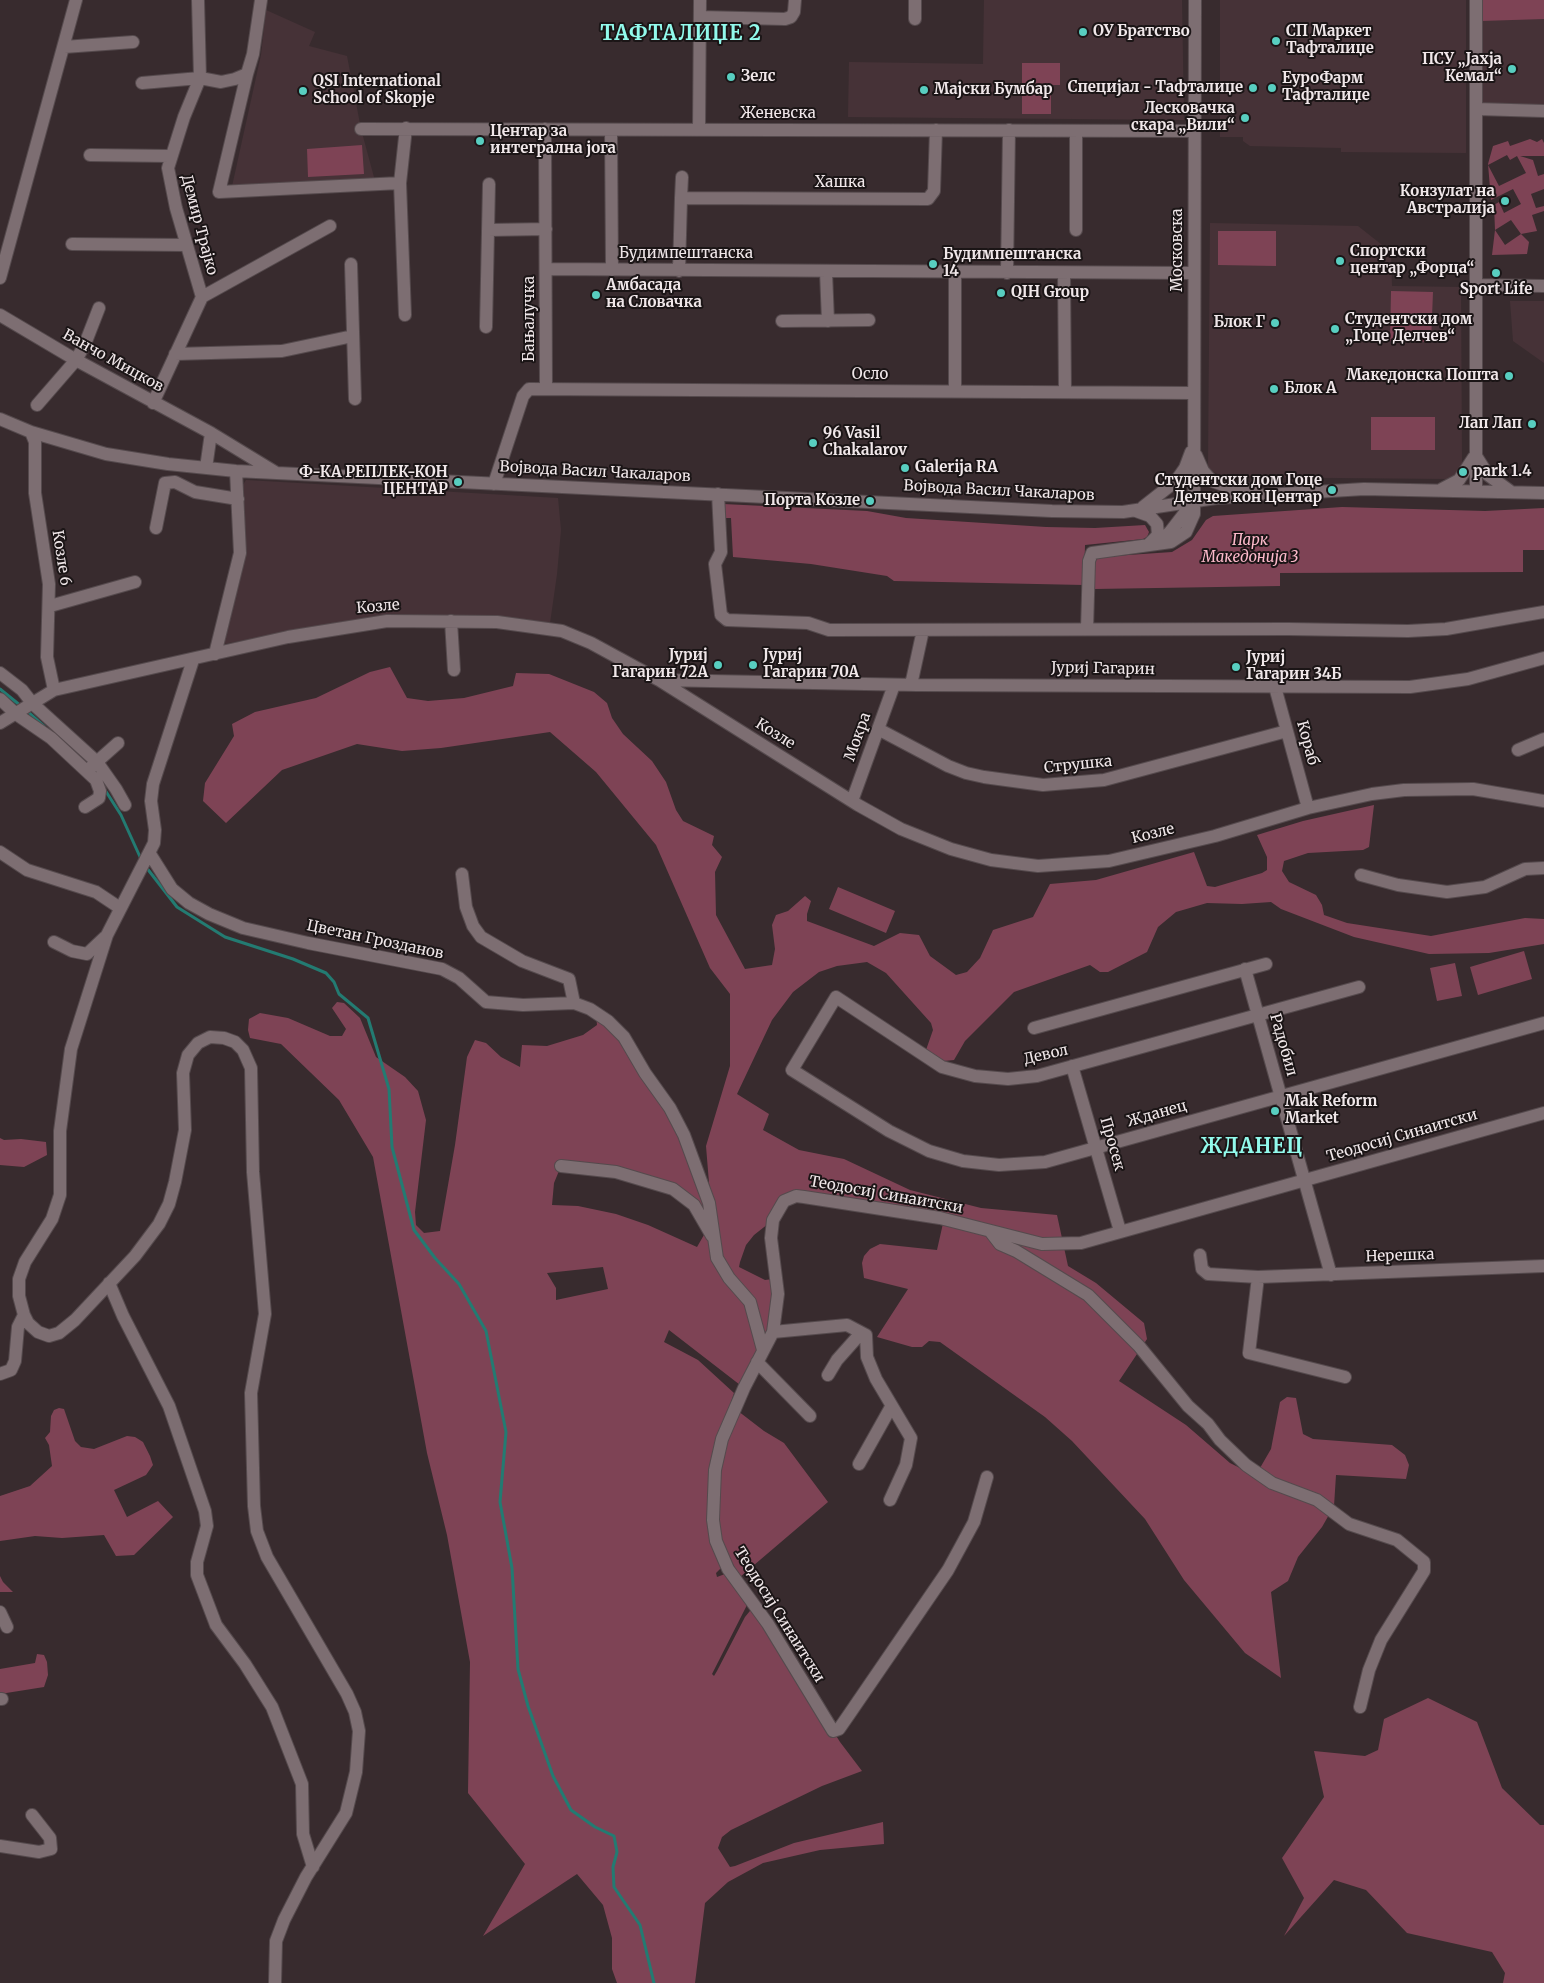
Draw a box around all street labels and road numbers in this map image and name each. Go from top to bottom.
street label: Женевска [740,105,816,123]
street label: Демир Трајко [177,173,221,277]
street label: Хашка [815,174,865,192]
street label: Московска [1169,208,1187,292]
street label: Будимпештанска [619,245,753,263]
street label: Бањалучка [521,276,539,362]
street label: Ванчо Мицков [60,326,166,396]
street label: Осло [852,366,888,384]
street label: Војвода Васил Чакаларов [499,458,691,486]
street label: Војвода Васил Чакаларов [903,477,1095,505]
street label: Козле 6 [48,529,74,587]
street label: Козле [356,596,400,618]
street label: Јуриј Гагарин [1051,659,1155,679]
street label: Мокра [841,710,875,764]
street label: Козле [752,715,798,753]
street label: Кораб [1292,719,1322,767]
street label: Струшка [1043,752,1113,778]
street label: Козле [1130,820,1176,848]
street label: Цветан Грозданов [305,917,445,963]
street label: Радобил [1266,1012,1300,1078]
street label: Девол [1022,1041,1070,1069]
street label: Жданец [1125,1097,1189,1131]
street label: Теодосиј Синаитски [1325,1106,1479,1166]
street label: Просек [1096,1115,1128,1173]
street label: Теодосиј Синаитски [808,1173,964,1217]
street label: Нерешка [1365,1246,1435,1266]
street label: Теодосиј Синаитски [730,1544,828,1686]

